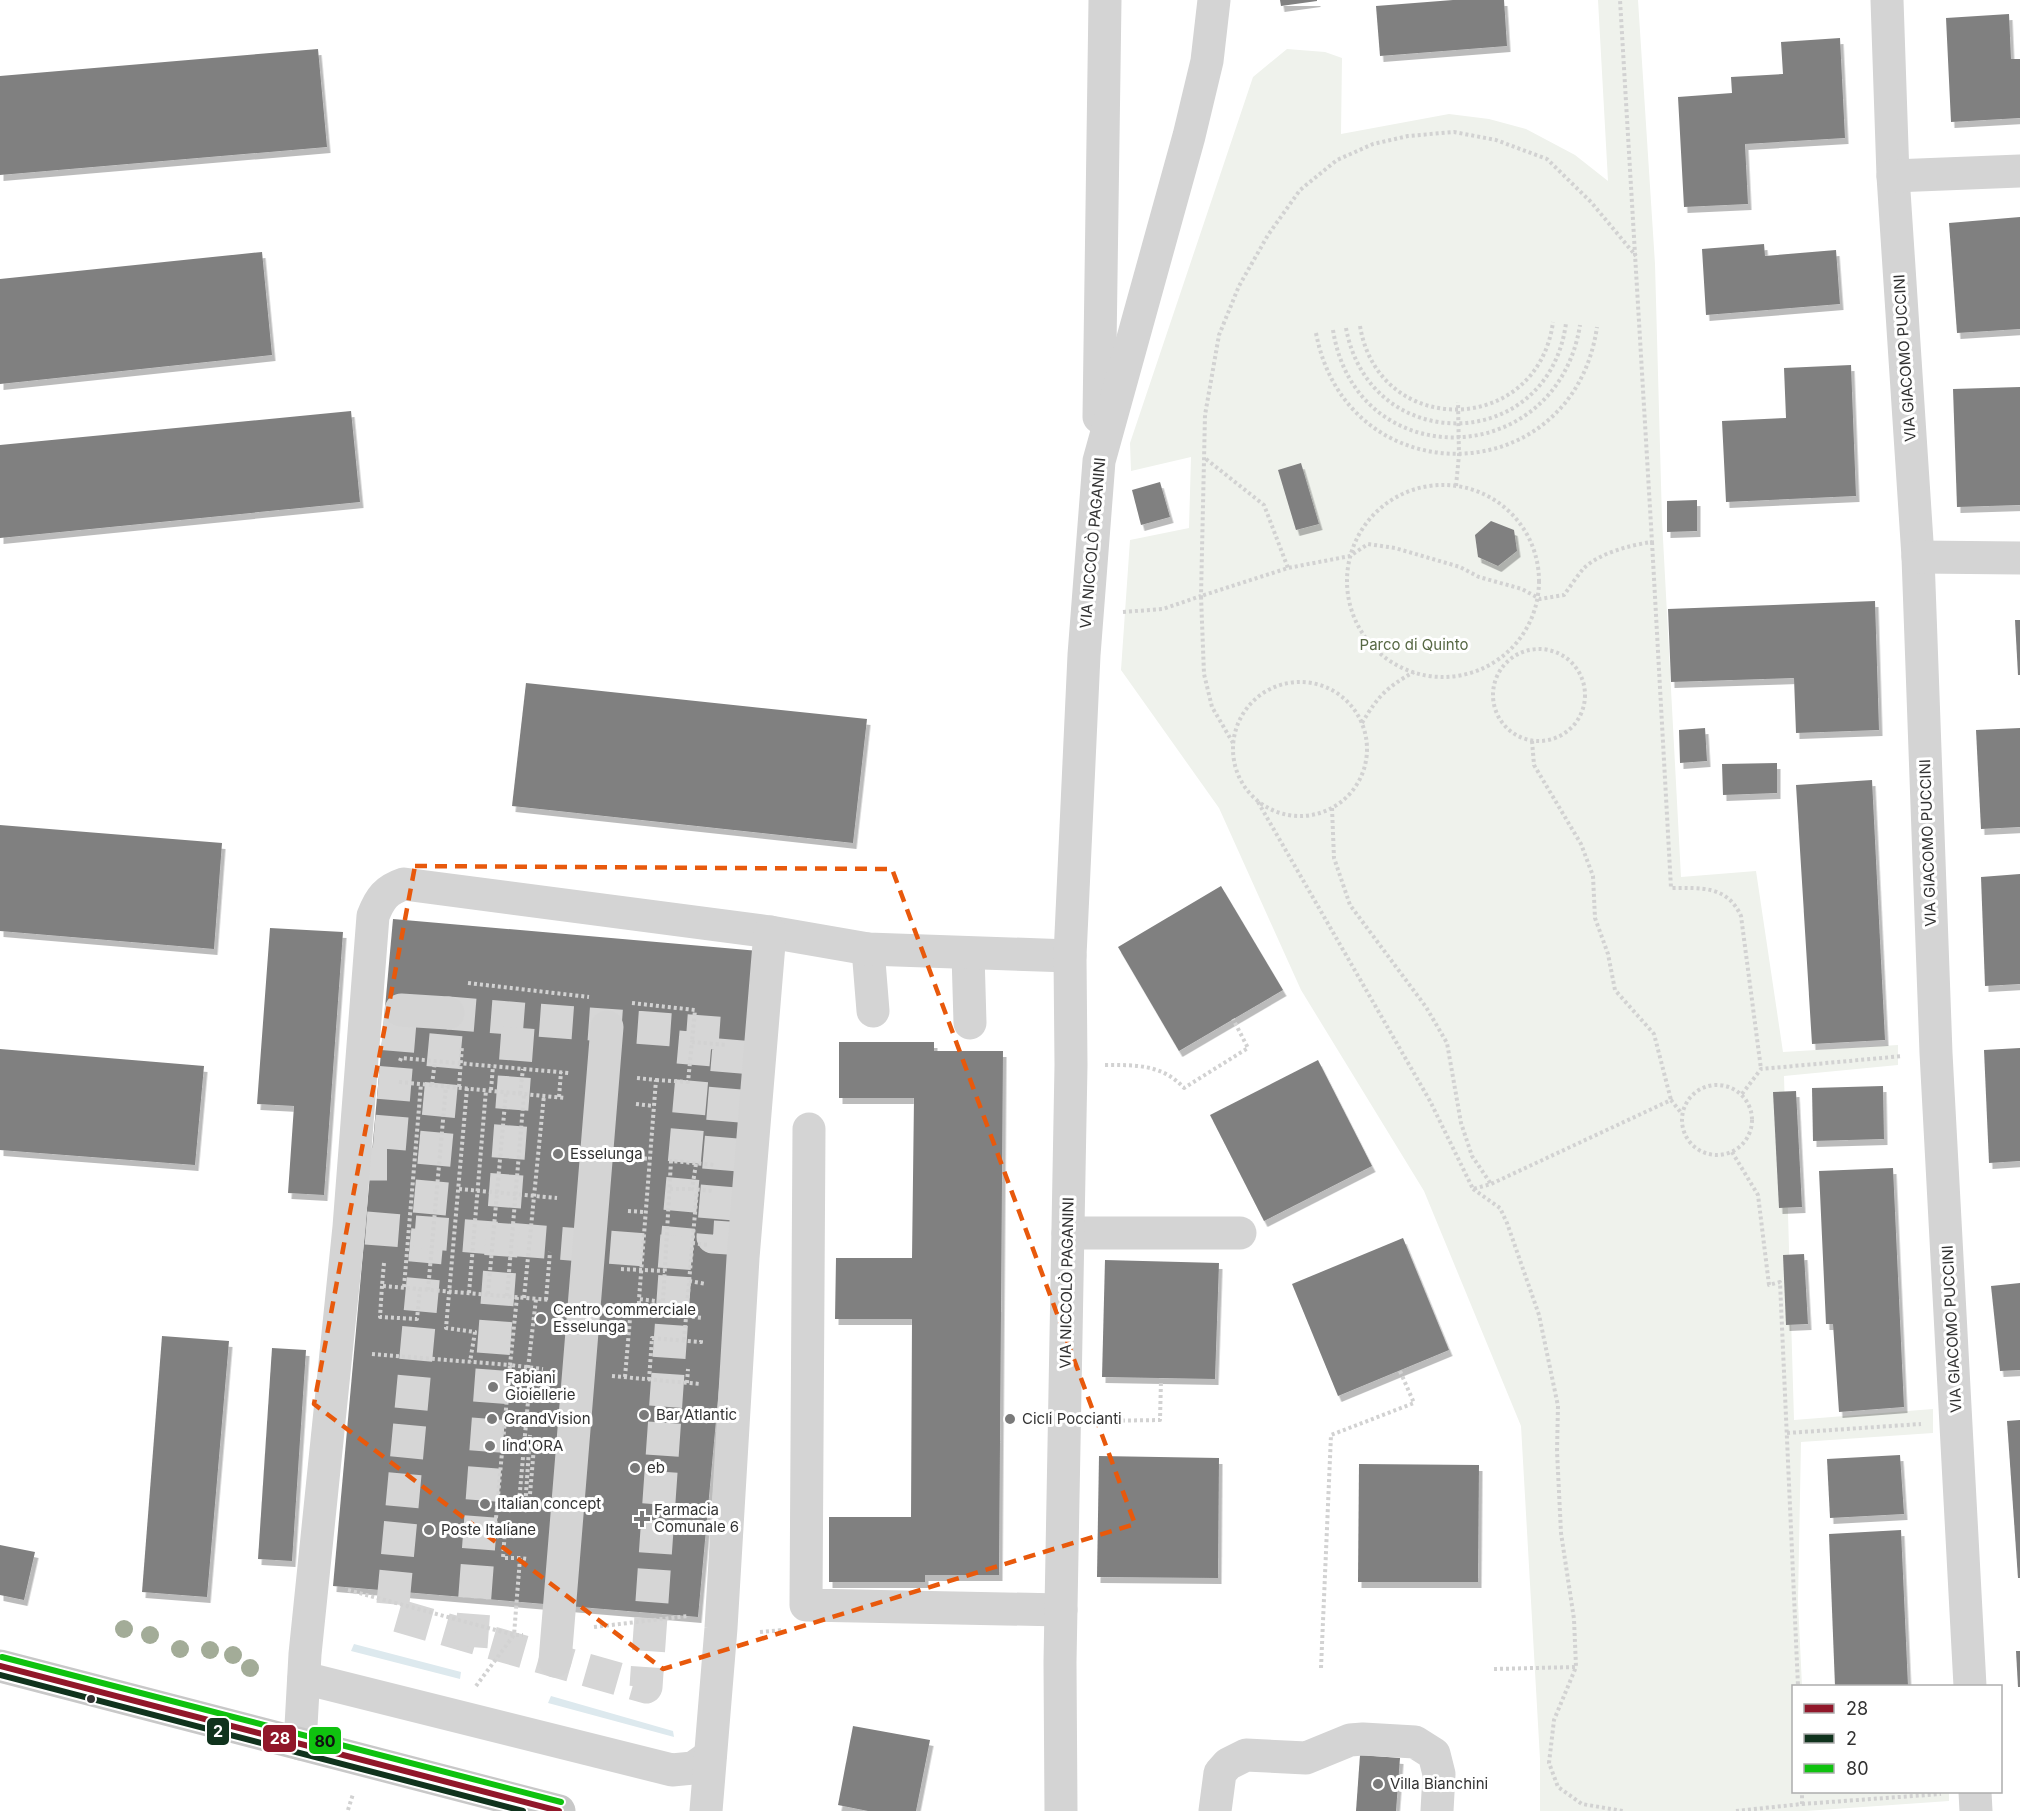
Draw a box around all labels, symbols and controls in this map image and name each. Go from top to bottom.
street label: VIA GIACOMO PUCCINI [1889,274,1920,442]
street label: VIA NICCOLÒ PAGANINI [1076,457,1109,629]
park label: Parco di Quinto [1360,635,1468,654]
street label: VIA GIACOMO PUCCINI [1915,759,1940,927]
place label: Esselunga [570,1144,643,1163]
marker: Esselunga [551,1147,565,1161]
street label: VIA NICCOLÒ PAGANINI [1056,1197,1077,1369]
street label: VIA GIACOMO PUCCINI [1938,1245,1965,1413]
place label: Centro commerciale Esselunga [553,1300,696,1336]
marker: Centro commerciale Esselunga [534,1312,548,1326]
place label: Fabiani Gioiellerie [505,1368,575,1404]
marker: Fabiani Gioiellerie [486,1380,500,1394]
place label: Bar Atlantic [656,1405,737,1424]
marker: Bar Atlantic [637,1408,651,1422]
place label: GrandVision [504,1409,591,1428]
place label: Cicli Poccianti [1022,1409,1122,1428]
marker: GrandVision [485,1412,499,1426]
marker: Cicli Poccianti [1003,1412,1017,1426]
place label: lind'ORA [502,1436,563,1455]
marker: lind'ORA [483,1439,497,1453]
place label: eb [647,1458,665,1477]
marker: eb [628,1461,642,1475]
place label: Italian concept [497,1494,601,1513]
marker: Italian concept [478,1497,492,1511]
place label: Farmacia Comunale 6 [654,1500,739,1536]
marker: Farmacia Comunale 6 [635,1512,649,1526]
place label: Poste Italiane [441,1520,536,1539]
marker: Poste Italiane [422,1523,436,1537]
legend [1792,1685,2002,1793]
unlabelled marker [85,1693,97,1705]
text: 28 [1846,1698,1868,1719]
line badge: 2 [206,1717,230,1746]
text: 2 [213,1721,223,1741]
line badge: 28 [262,1724,297,1753]
line badge: 80 [308,1726,342,1755]
text: 28 [270,1728,290,1748]
text: 2 [1846,1728,1857,1749]
text: 80 [314,1731,336,1751]
text: 80 [1846,1758,1869,1779]
place label: Villa Bianchini [1390,1774,1488,1793]
marker: Villa Bianchini [1371,1777,1385,1791]

